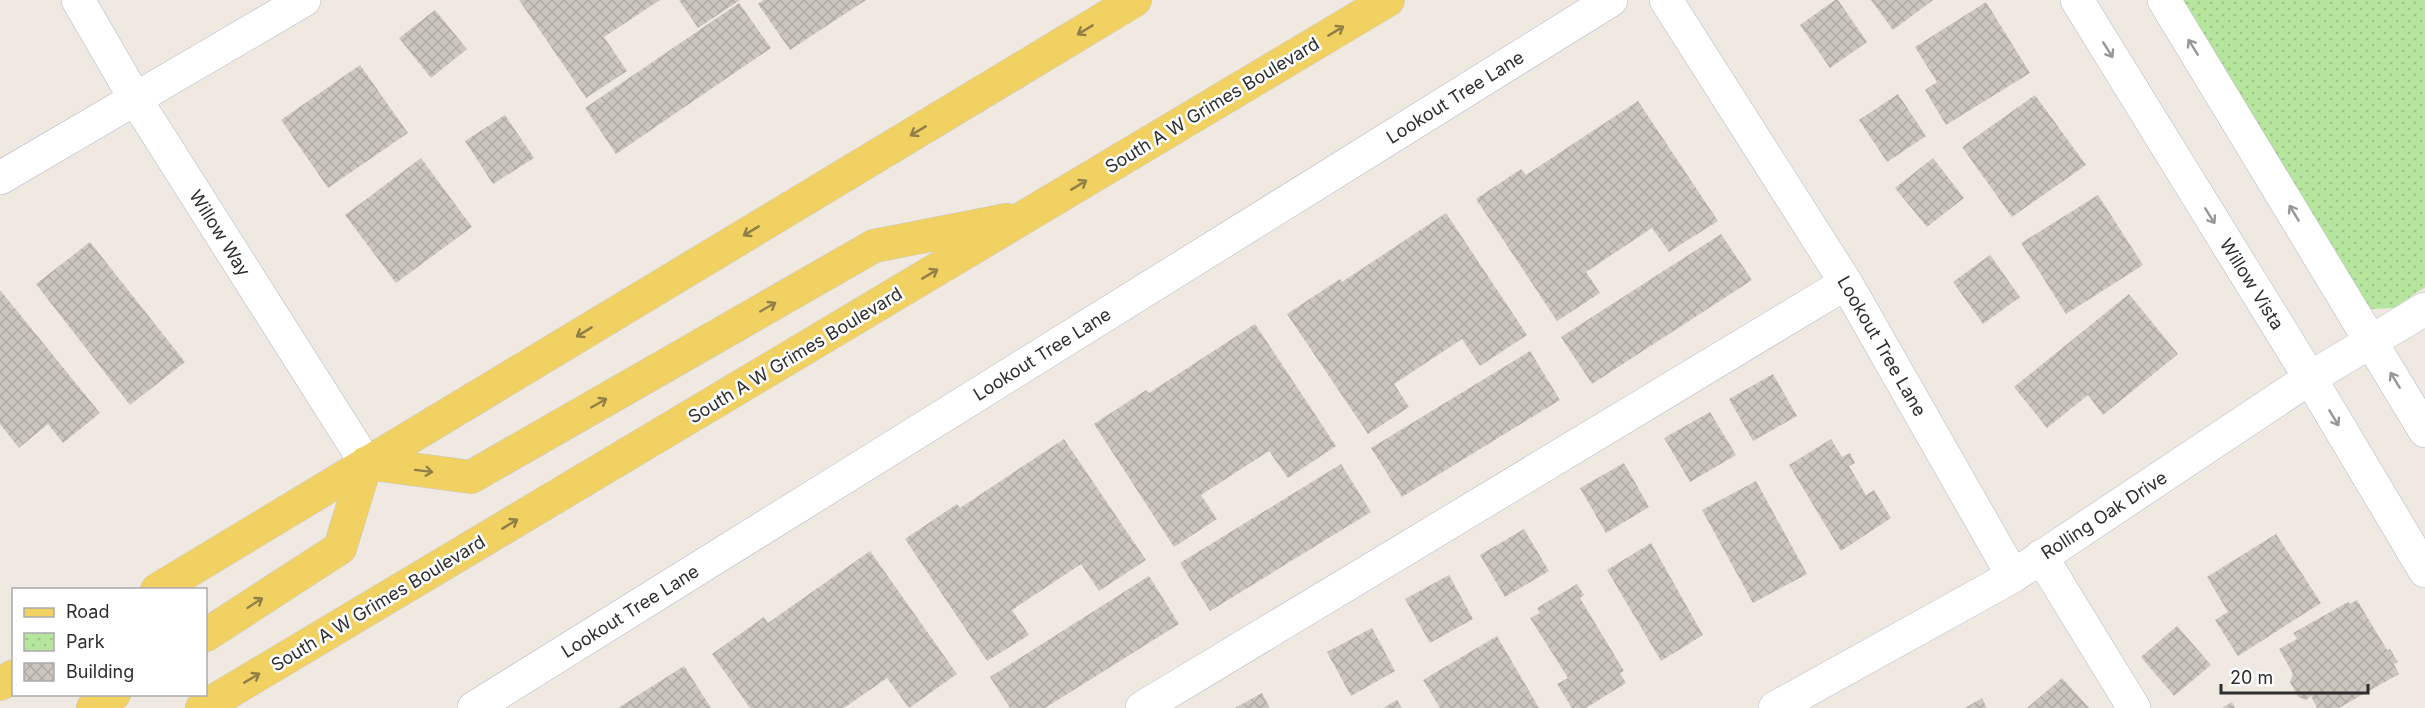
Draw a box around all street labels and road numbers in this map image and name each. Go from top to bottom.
street label: South A W Grimes Boulevard [1101,33,1323,177]
street label: Lookout Tree Lane [1382,46,1528,148]
street label: Willow Way [185,186,255,280]
street label: Willow Vista [2216,235,2288,333]
street label: Lookout Tree Lane [1833,272,1931,420]
street label: South A W Grimes Boulevard [684,283,906,427]
street label: Lookout Tree Lane [969,303,1115,405]
street label: Rolling Oak Drive [2037,467,2171,563]
street label: South A W Grimes Boulevard [267,531,489,675]
street label: Lookout Tree Lane [557,560,703,662]

